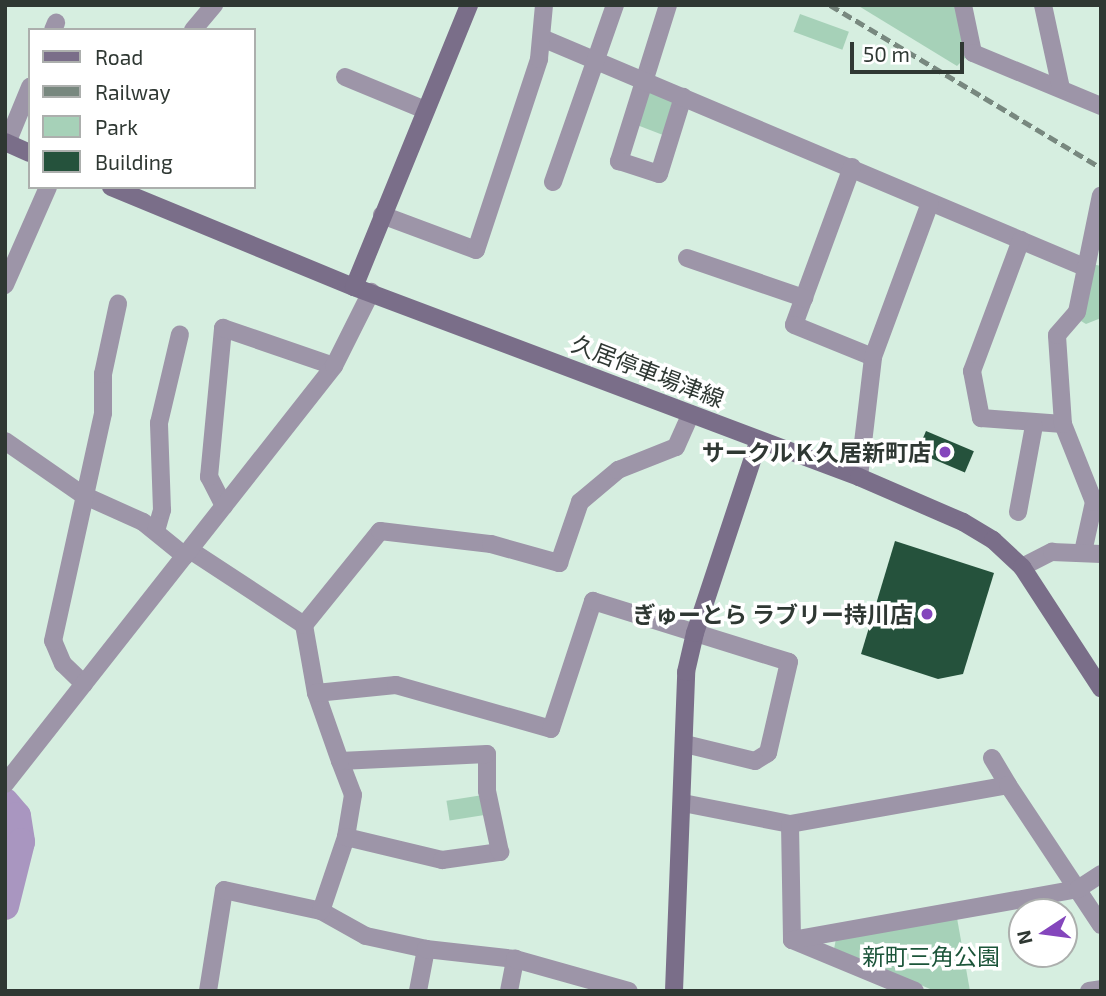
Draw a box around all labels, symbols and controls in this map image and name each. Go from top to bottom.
legend [28,28,256,189]
scale bar [854,28,968,72]
text: 50 m [863,41,910,66]
text: Road [95,44,143,69]
text: Railway [95,79,171,104]
text: Park [95,114,138,139]
text: Building [95,149,173,174]
street label: 久居停車場津線 [568,329,728,413]
place label: サークルＫ久居新町店 [701,438,931,466]
marker: サークルＫ久居新町店 [937,444,953,460]
place label: ぎゅーとら ラブリー持川店 [632,600,913,628]
marker: ぎゅーとら ラブリー持川店 [919,606,935,622]
north arrow [1008,898,1078,968]
text: N [1011,928,1037,947]
park label: 新町三角公園 [862,942,1000,970]

